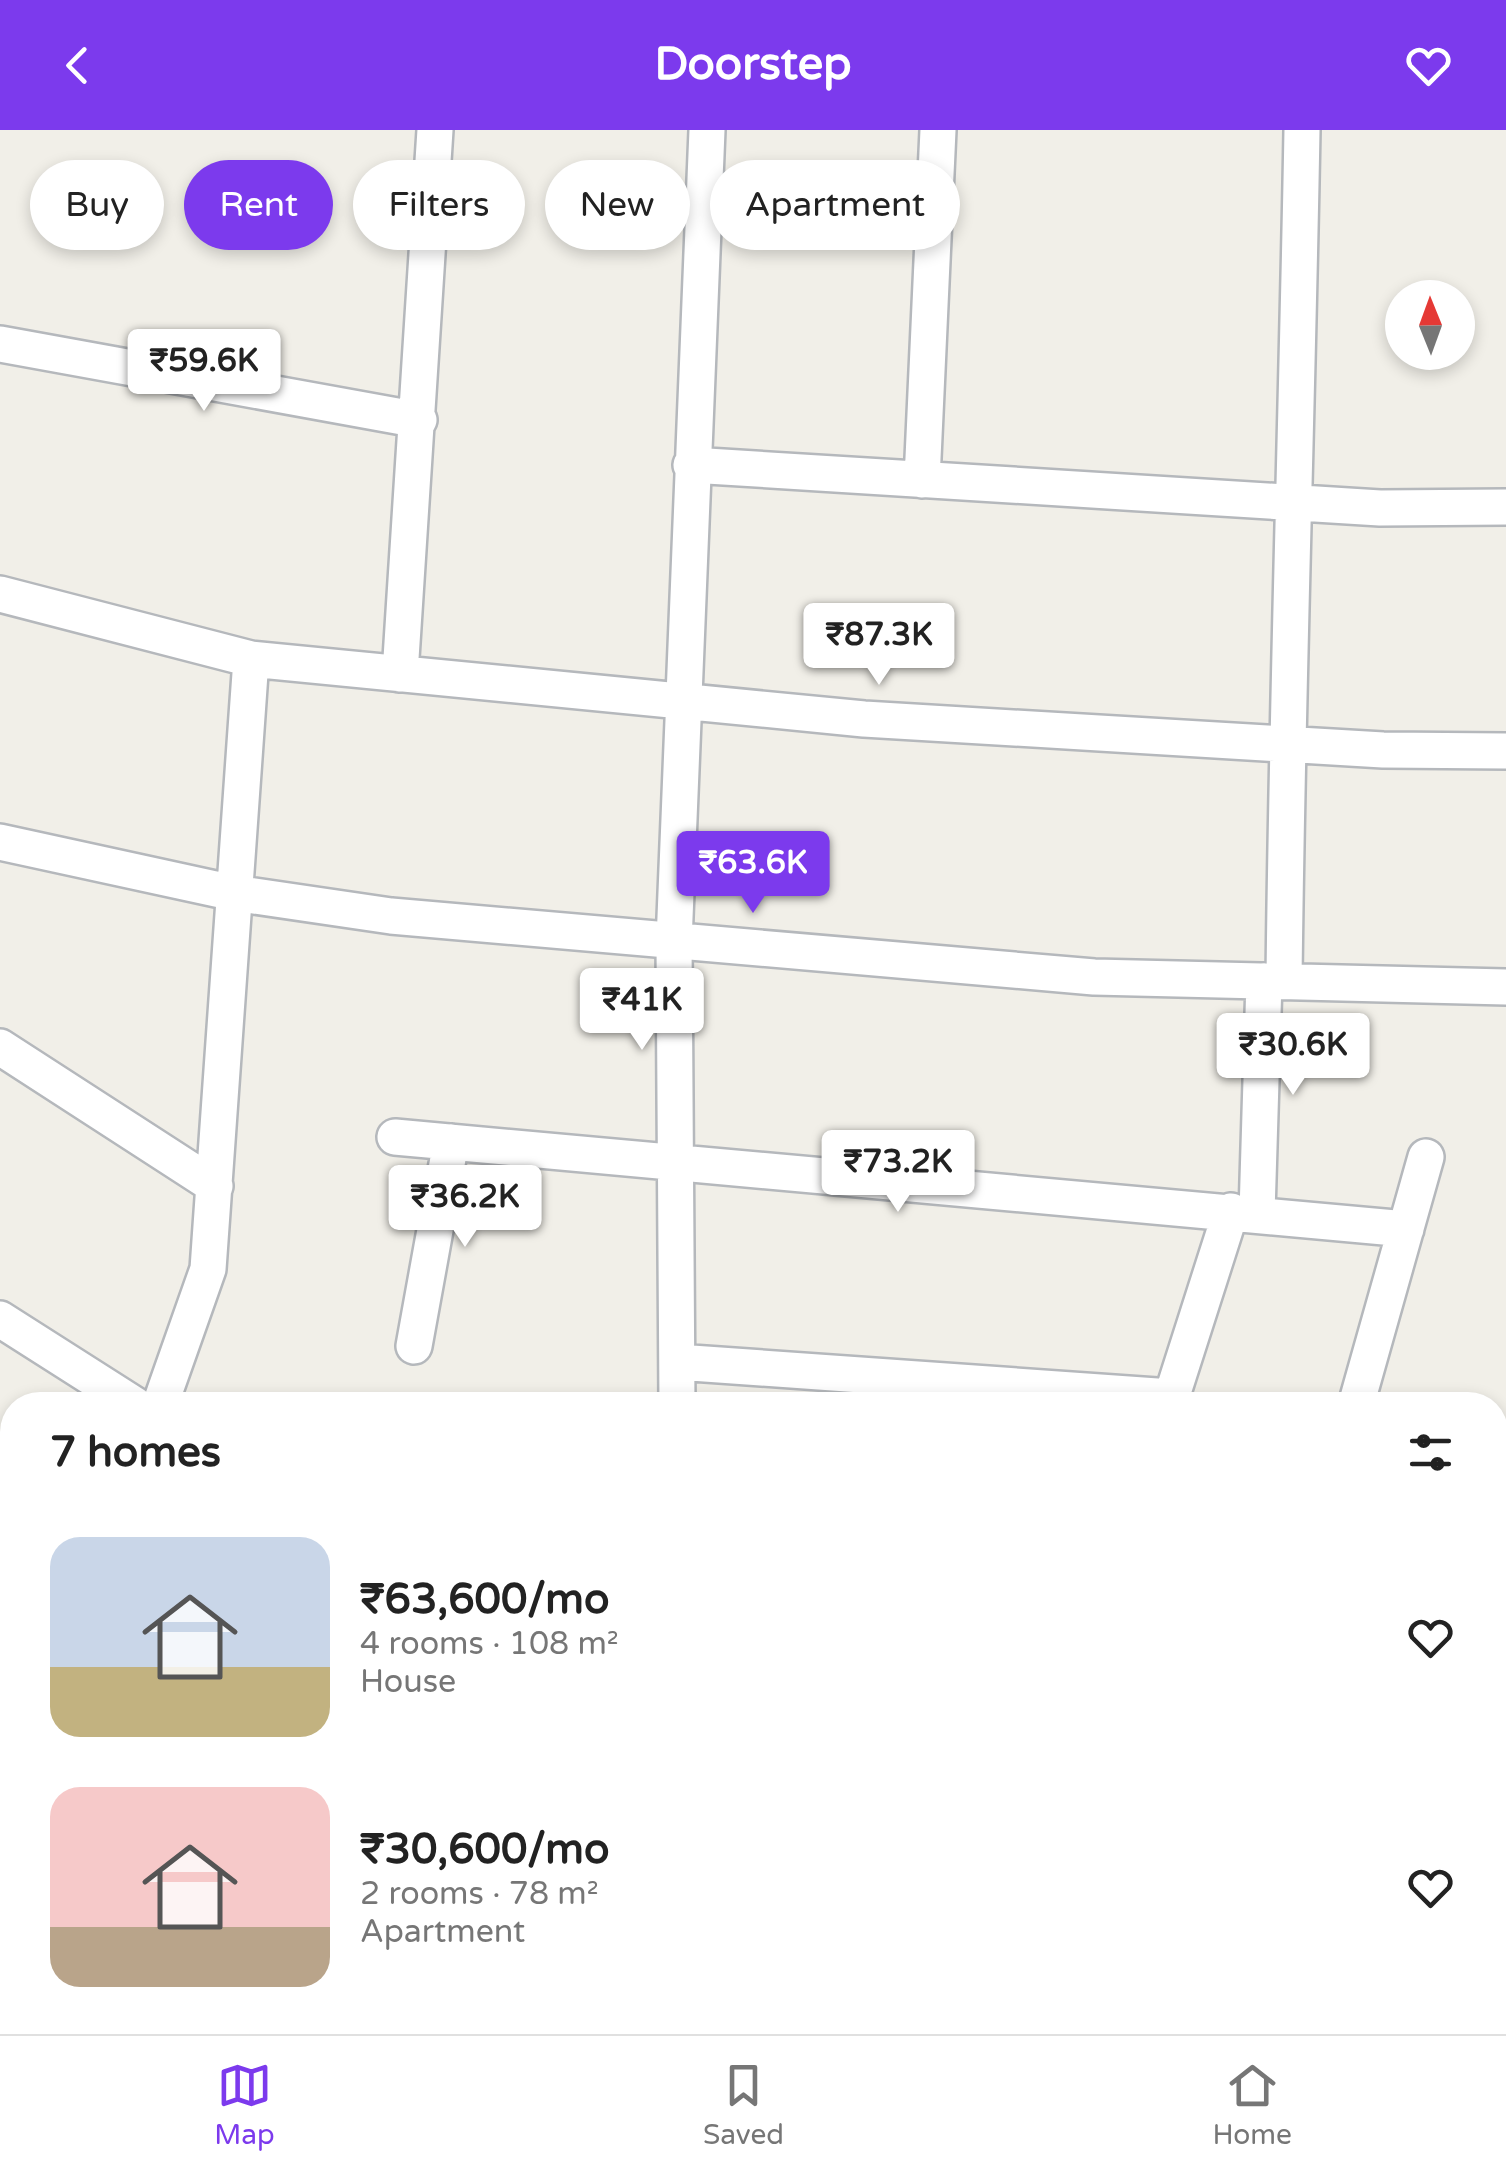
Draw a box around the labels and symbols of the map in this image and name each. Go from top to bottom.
north arrow [1385,280,1475,370]
pin: ₹59.6K [123,329,285,414]
pin: ₹87.3K [798,603,960,688]
pin: ₹63.6K [672,831,834,916]
pin: ₹41K [583,968,701,1053]
pin: ₹30.6K [1212,1013,1374,1098]
pin: ₹73.2K [817,1130,979,1215]
pin: ₹36.2K [384,1165,546,1250]

